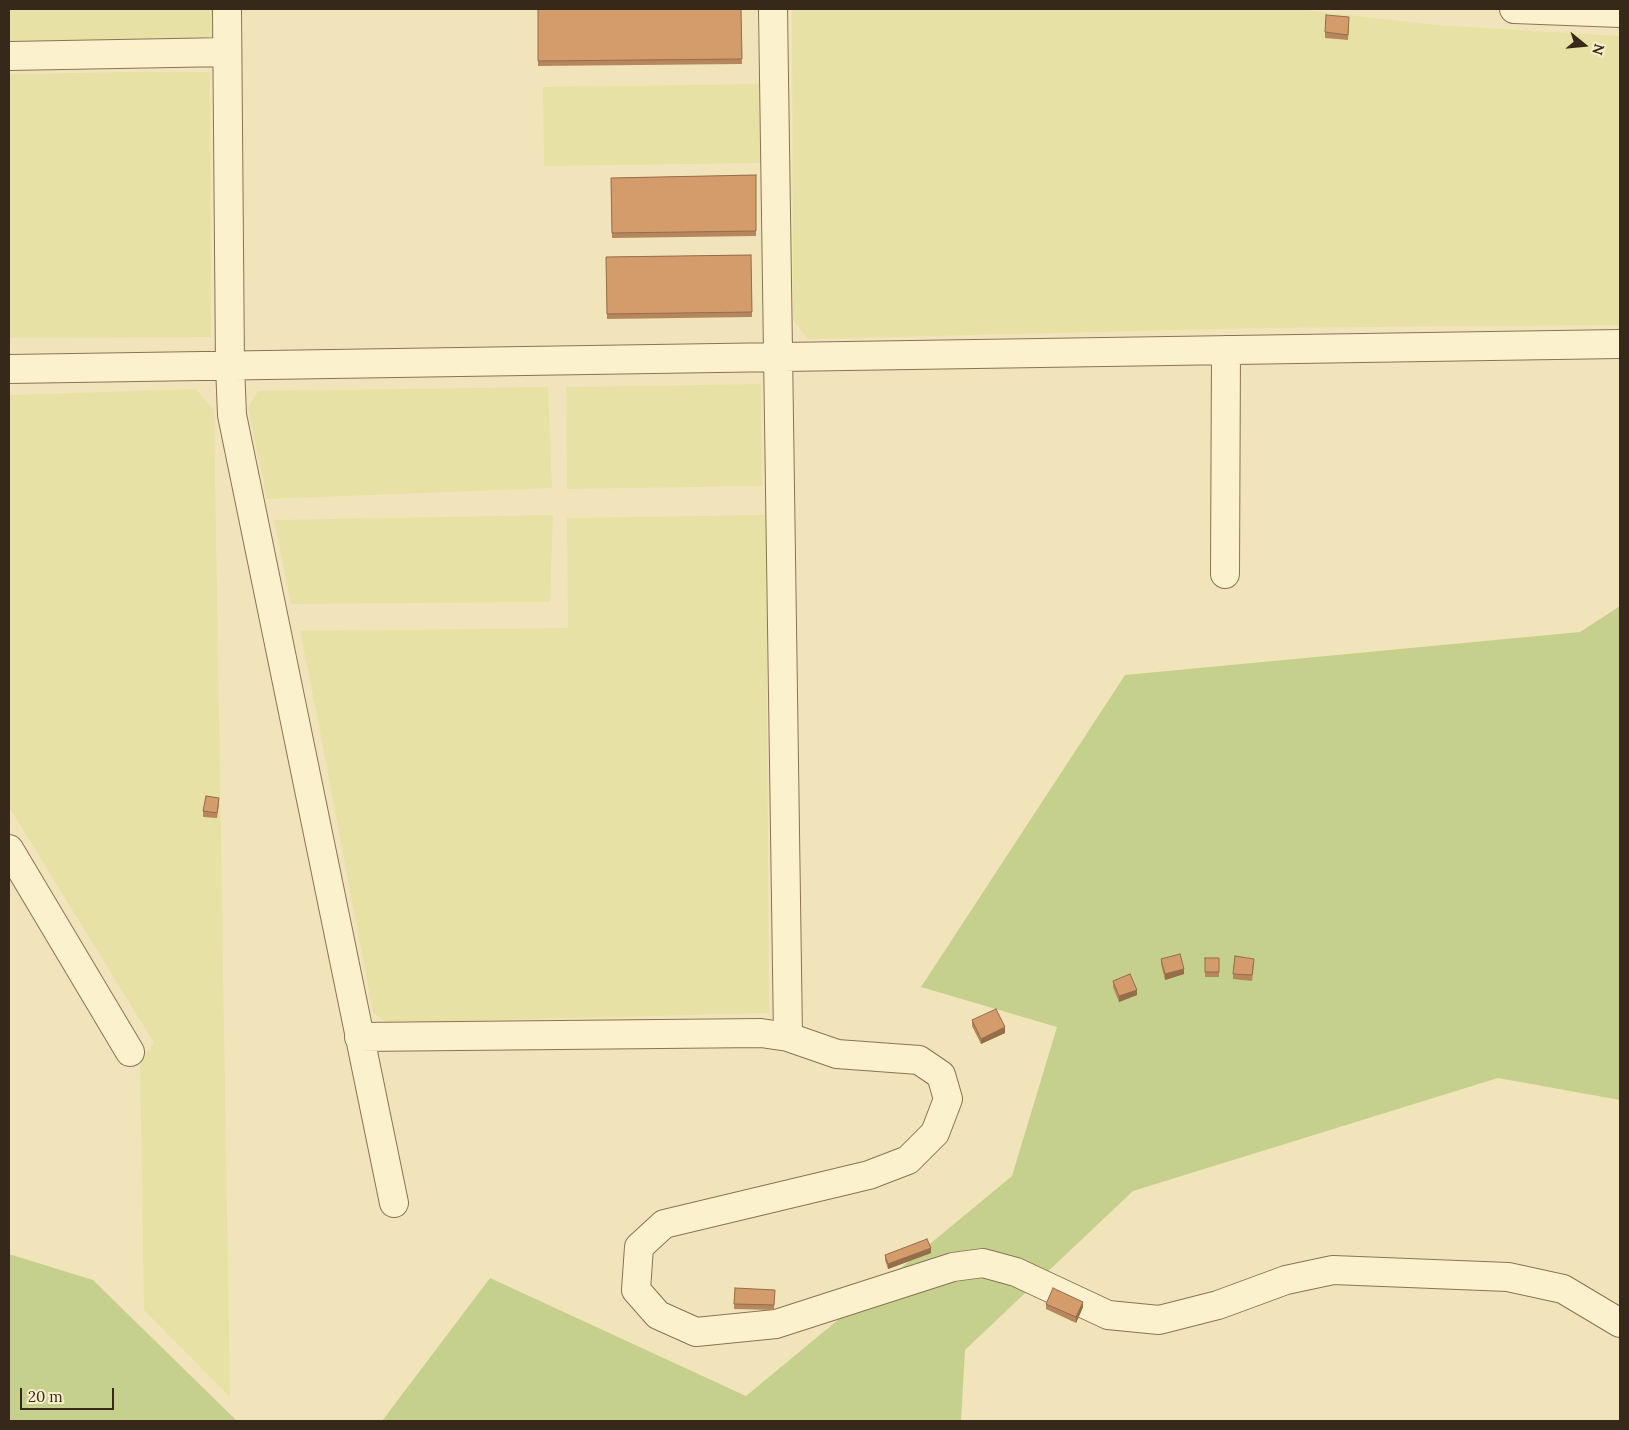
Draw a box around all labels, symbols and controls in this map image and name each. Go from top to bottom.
north arrow [1559,20,1609,70]
text: N [1588,42,1609,57]
scale bar [22,1378,116,1410]
text: 20 m [28,1387,63,1406]

